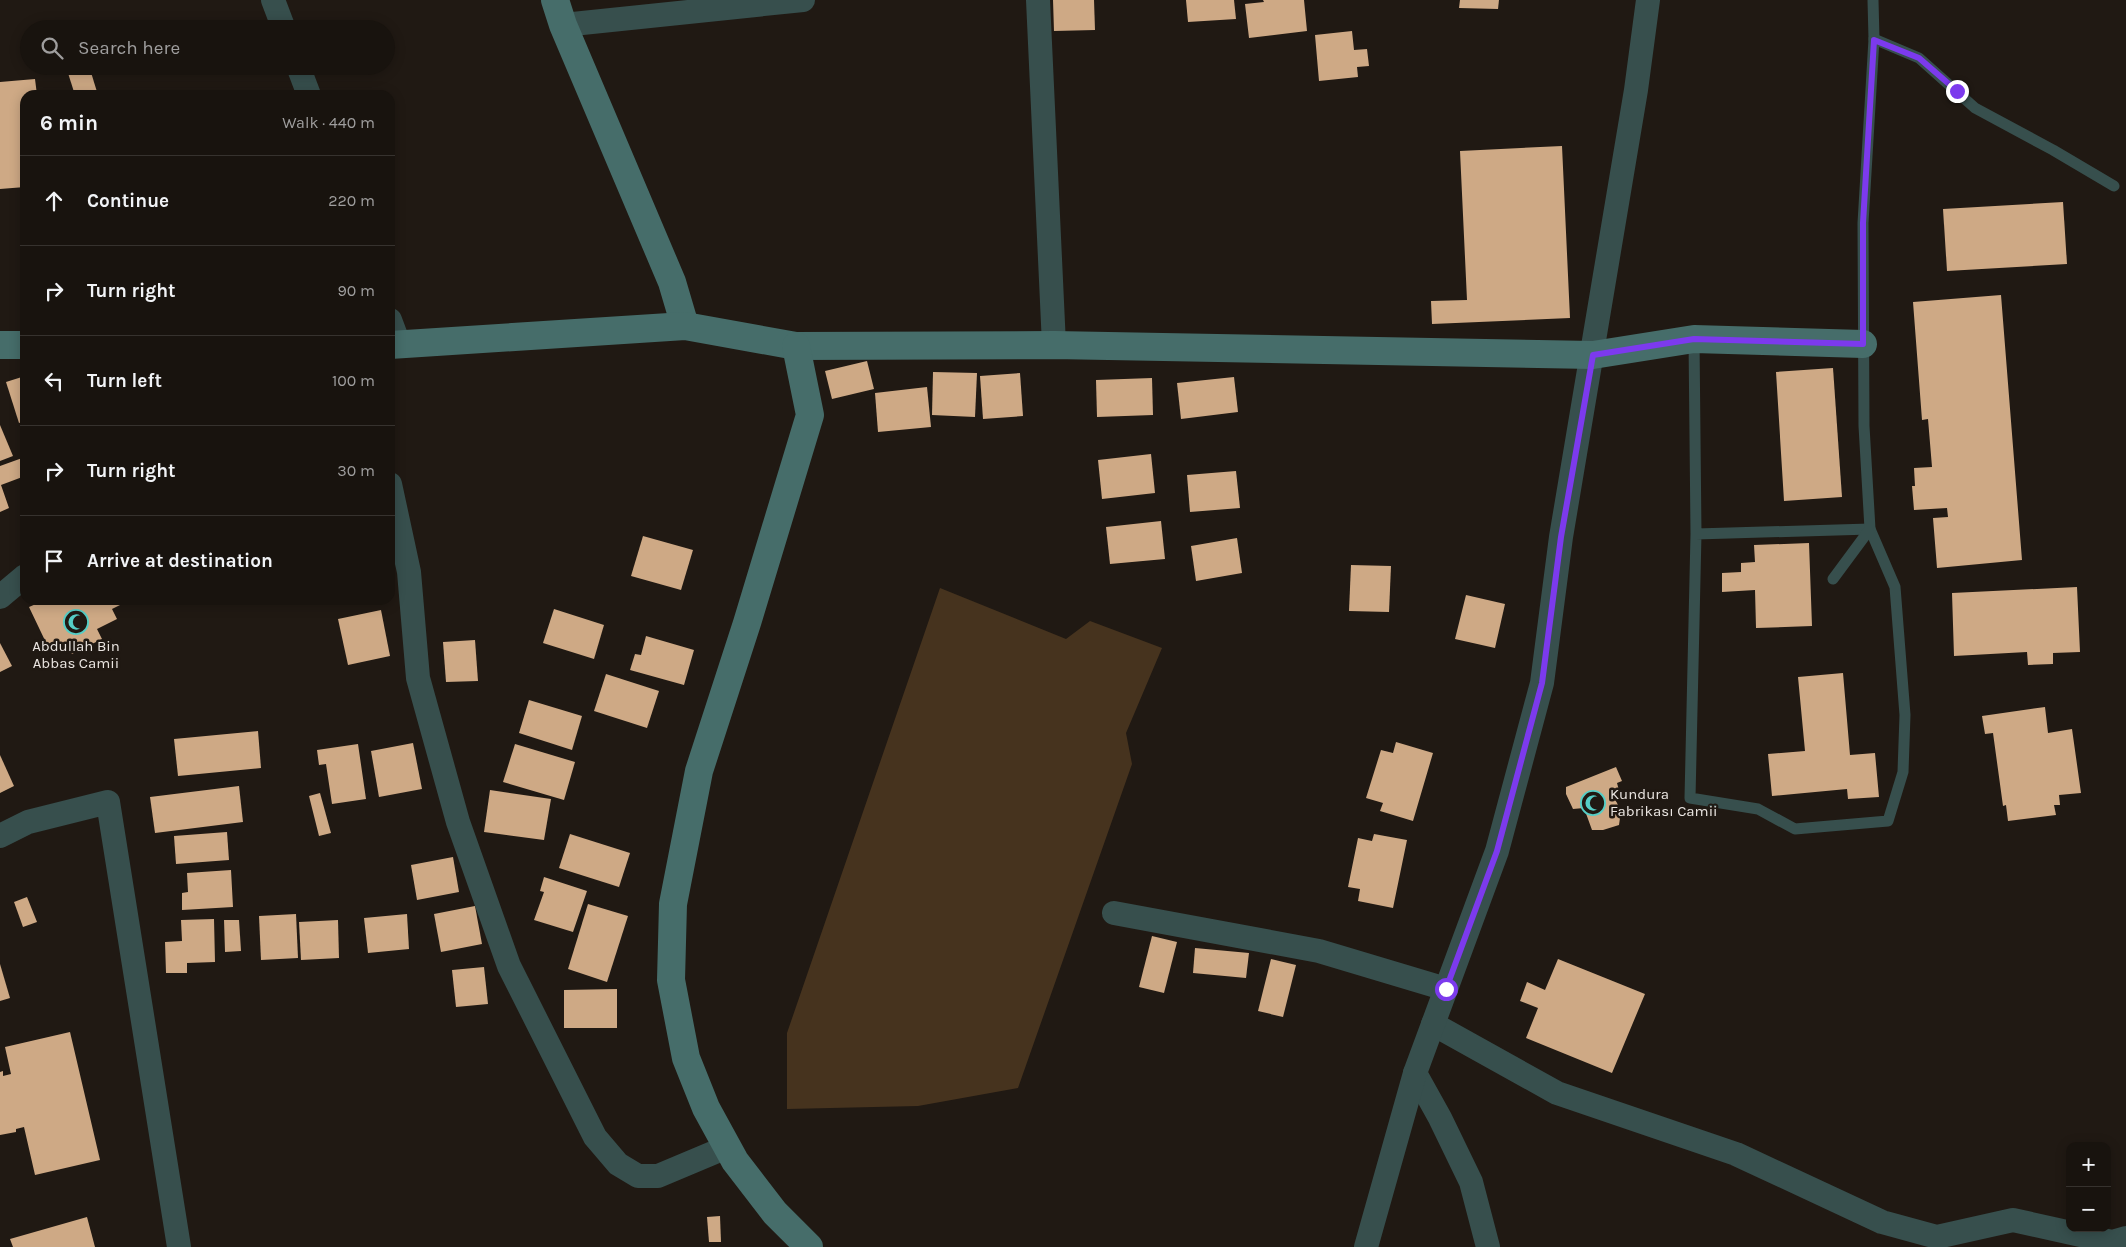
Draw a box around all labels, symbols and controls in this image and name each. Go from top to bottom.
search box [20,20,395,75]
icon: search [38,34,66,62]
text: Search here [78,37,180,59]
route end [1946,80,1969,103]
text: 6 min [40,111,98,135]
text: Walk · 440 m [282,113,375,132]
icon: ahead [40,187,68,215]
text: Continue [87,190,169,212]
text: 220 m [328,191,375,210]
icon: right [40,277,68,305]
text: Turn right [87,280,176,302]
text: 90 m [337,281,375,300]
icon: left [40,367,68,395]
text: Turn left [87,370,162,392]
text: 100 m [332,371,375,390]
icon: right [40,457,68,485]
text: Turn right [87,460,176,482]
text: 30 m [337,461,375,480]
icon: arrive [40,547,68,575]
text: Arrive at destination [87,550,273,572]
mosque icon: Abdullah Bin Abbas Camii [63,609,89,635]
place label: Abdullah Bin Abbas Camii [32,637,120,672]
place label: Kundura Fabrikası Camii [1610,785,1718,820]
mosque icon: Kundura Fabrikası Camii [1580,790,1606,816]
route start [1435,978,1458,1001]
map controls [2066,1142,2111,1232]
button: + [2066,1142,2111,1187]
button: − [2066,1187,2111,1232]

